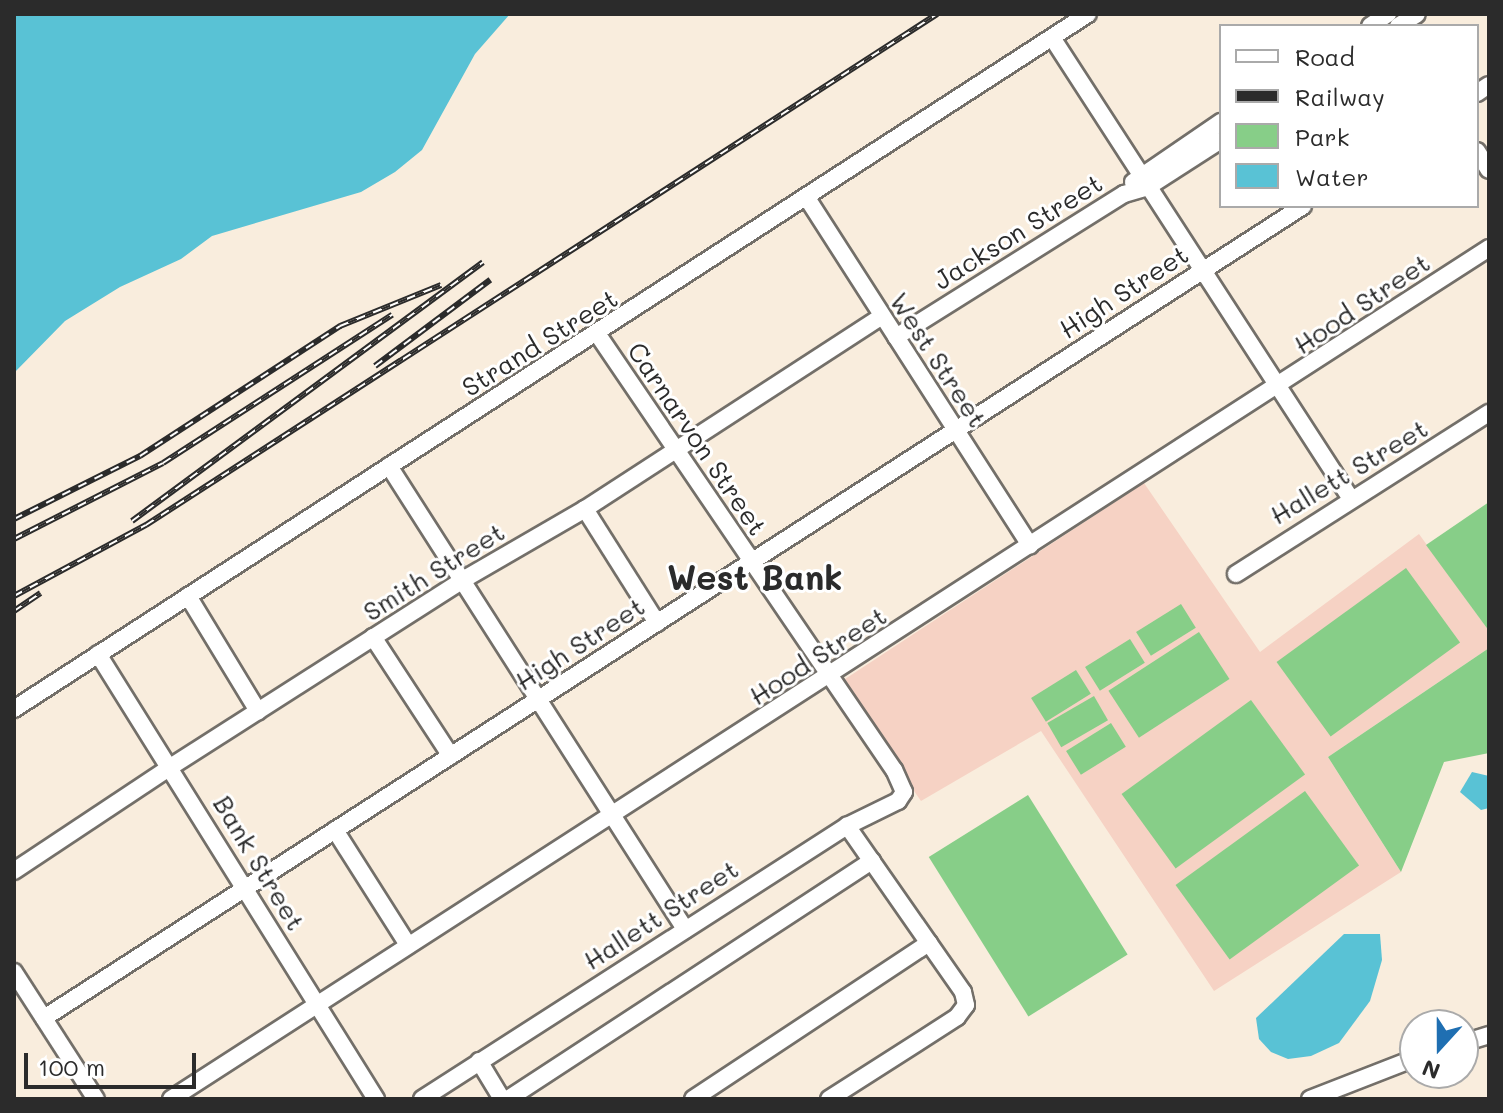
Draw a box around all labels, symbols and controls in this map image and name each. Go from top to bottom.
legend [1219,24,1479,208]
text: Road [1295,41,1355,72]
text: Railway [1295,81,1385,112]
text: Park [1295,121,1349,152]
text: Water [1295,161,1369,192]
street label: Jackson Street [928,168,1108,296]
street label: High Street [1054,239,1194,345]
street label: Hood Street [1288,247,1436,361]
street label: Strand Street [457,283,623,403]
street label: West Street [883,287,993,433]
street label: Carnarvon Street [621,337,773,541]
street label: Hallett Street [1265,413,1433,531]
street label: Smith Street [358,516,510,628]
district label: West Bank [667,557,843,597]
street label: High Street [510,591,650,697]
street label: Hood Street [744,600,892,712]
street label: Bank Street [207,790,311,936]
street label: Hallett Street [578,853,744,977]
north arrow [1399,1009,1479,1089]
scale bar [28,1037,200,1087]
text: 100 m [38,1051,105,1082]
text: N [1418,1053,1444,1087]

